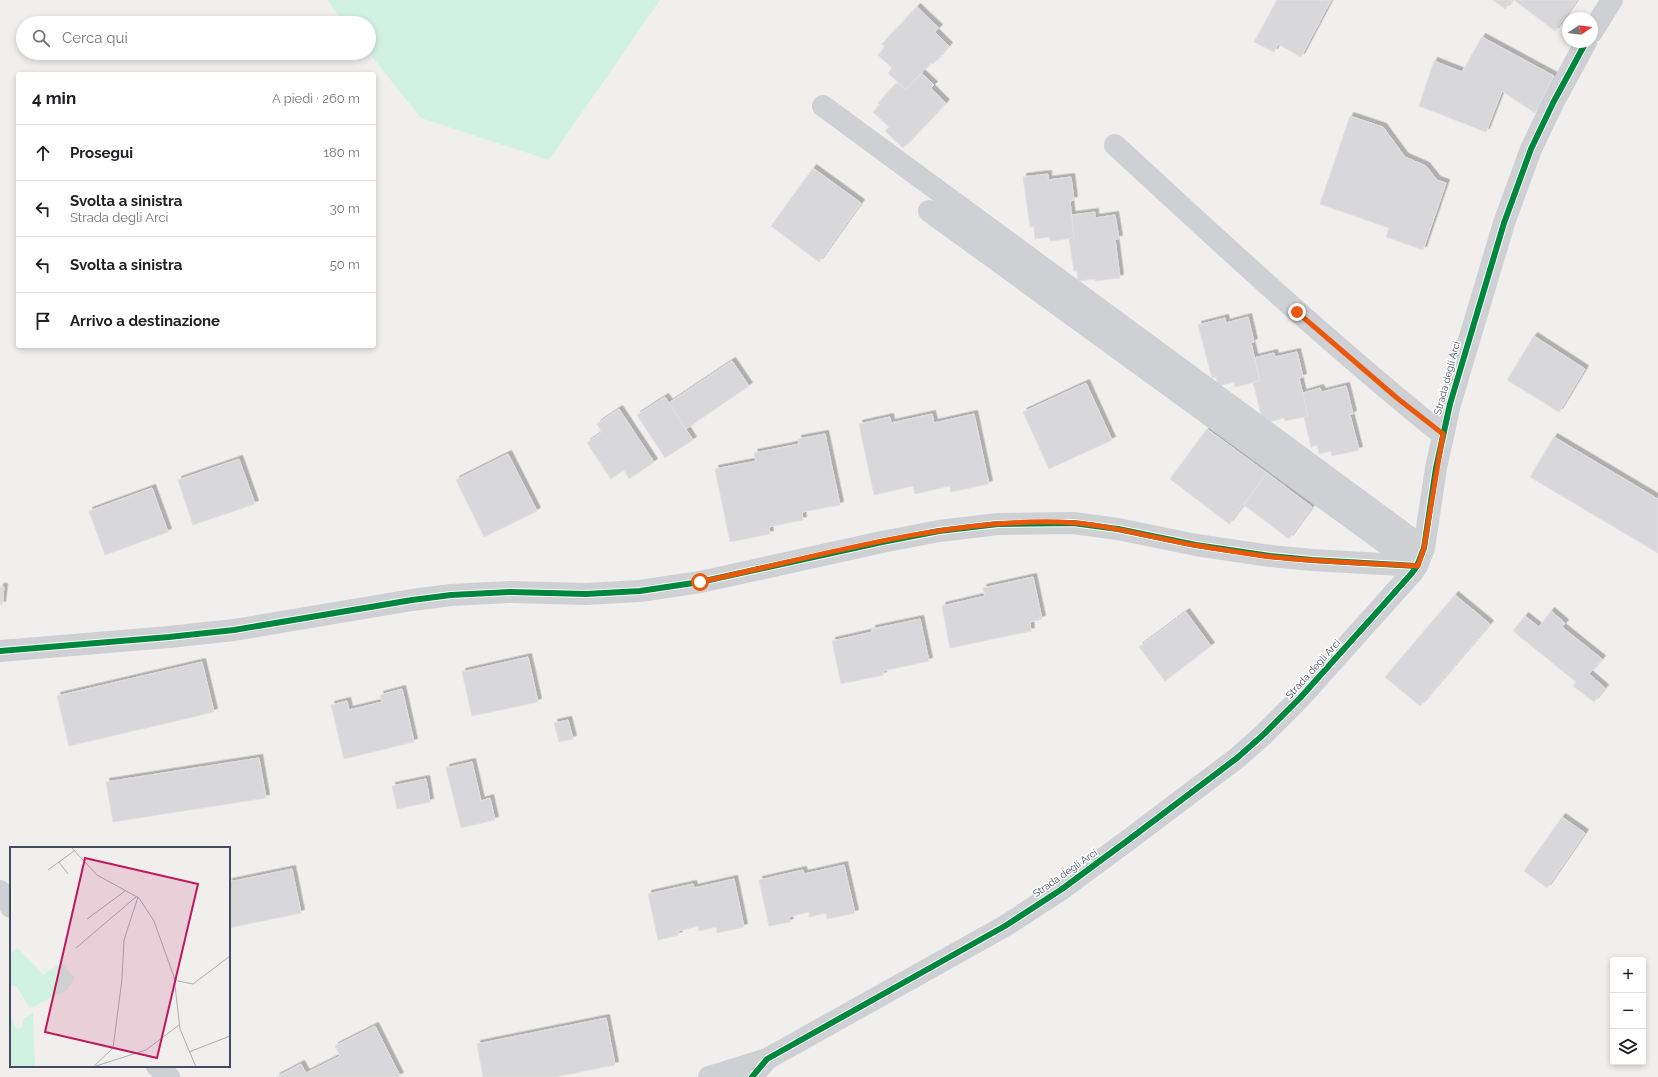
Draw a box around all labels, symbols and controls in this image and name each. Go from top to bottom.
north arrow [1562,12,1598,48]
search box [16,16,376,60]
icon: search [30,27,52,49]
text: Cerca qui [62,29,128,47]
text: 4 min [32,88,76,108]
text: A piedi · 260 m [272,91,360,106]
icon: ahead [32,142,54,164]
text: Prosegui [70,144,133,162]
text: 180 m [324,145,360,160]
text: Svolta a sinistra [70,192,182,210]
icon: left [32,198,54,220]
text: 30 m [330,201,360,216]
text: Strada degli Arci [70,210,168,225]
icon: left [32,254,54,276]
text: Svolta a sinistra [70,256,182,274]
text: 50 m [330,257,360,272]
route end [1288,303,1306,321]
icon: arrive [32,310,54,332]
text: Arrivo a destinazione [70,312,220,330]
street label: Strada degli Arci [1432,340,1462,416]
route start [691,573,709,591]
street label: Strada degli Arci [1284,637,1342,701]
inset map [10,847,230,1067]
street label: Strada degli Arci [1031,847,1099,899]
map controls [1610,957,1646,1065]
button: + [1610,957,1646,993]
button: − [1610,993,1646,1029]
button: layers [1610,1029,1646,1065]

